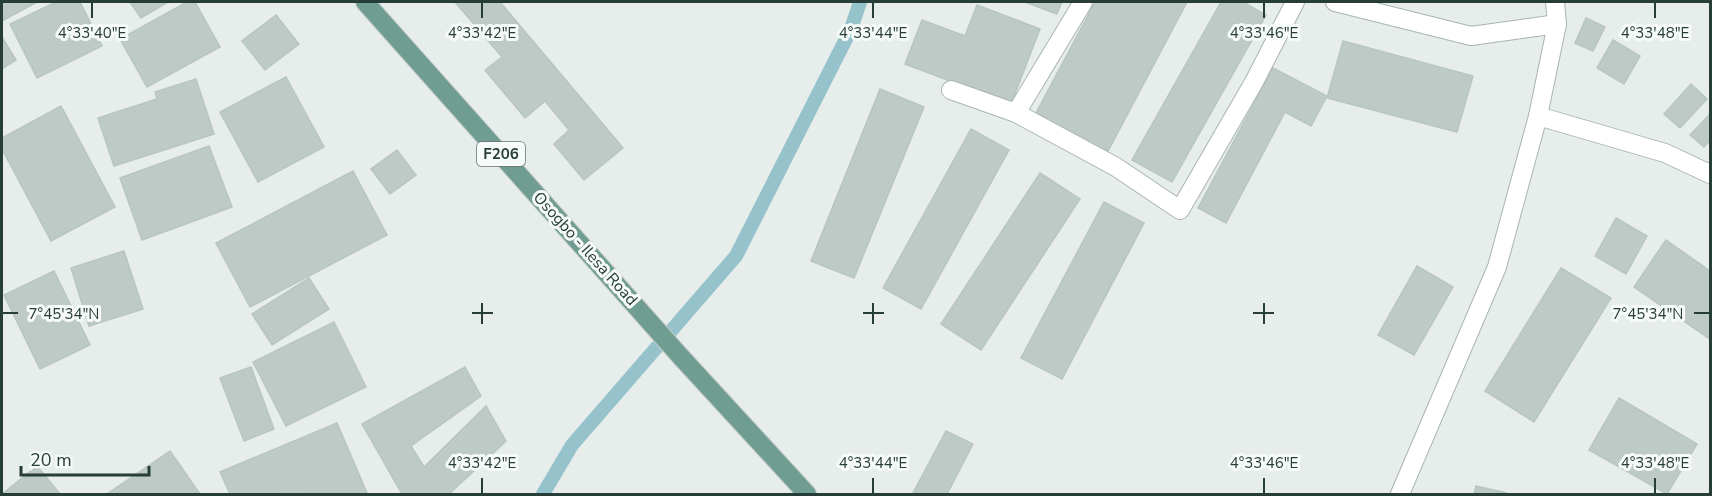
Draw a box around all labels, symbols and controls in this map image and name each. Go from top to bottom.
text: 4°33'40"E [58,23,126,43]
text: 4°33'42"E [448,23,516,43]
text: 4°33'44"E [839,23,907,43]
text: 4°33'46"E [1230,23,1298,43]
text: 4°33'48"E [1621,23,1689,43]
road number: F206 [477,142,525,166]
street label: Osogbo - Ilesa Road [528,187,642,310]
text: 7°45'34"N [29,304,99,324]
text: 7°45'34"N [1613,304,1683,324]
scale bar [21,439,148,477]
text: 20 m [30,448,72,472]
text: 4°33'42"E [448,453,516,473]
text: 4°33'44"E [839,453,907,473]
text: 4°33'46"E [1230,453,1298,473]
text: 4°33'48"E [1621,453,1689,473]

